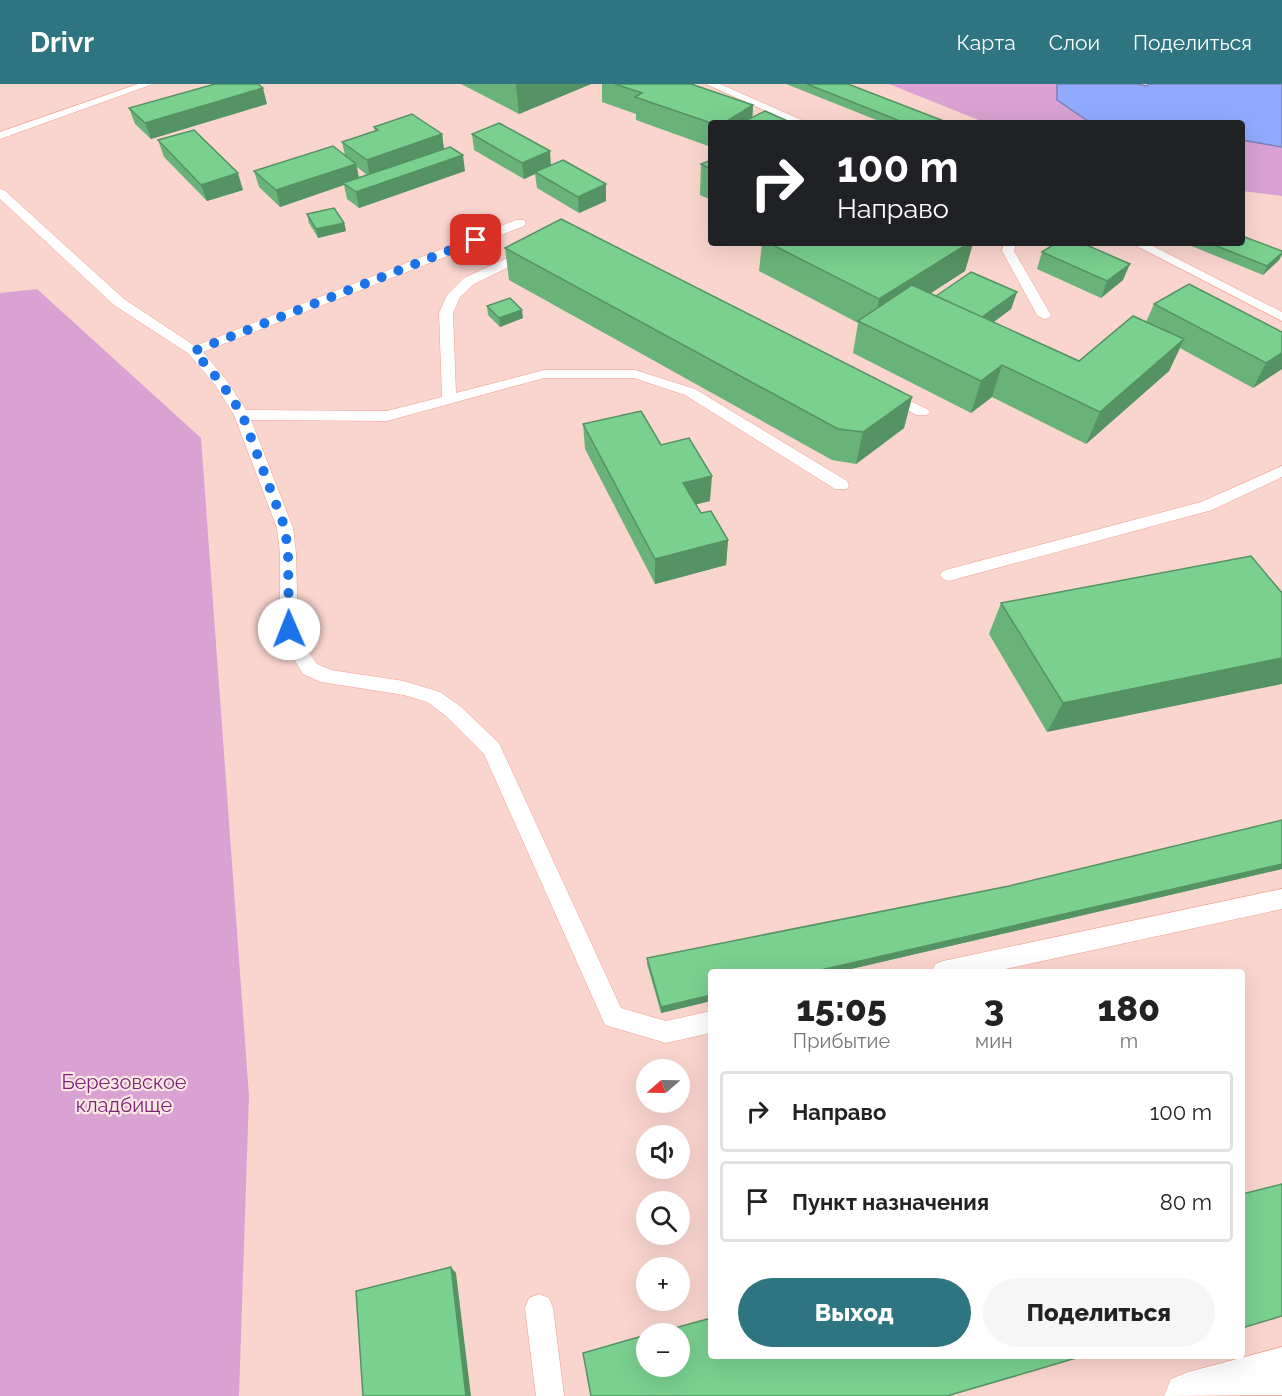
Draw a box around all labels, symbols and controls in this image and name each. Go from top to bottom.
text: Drivr [30,26,94,59]
text: Карта [957,30,1016,55]
text: Слои [1049,30,1100,55]
text: Поделиться [1133,30,1252,55]
text: 100 m [837,143,959,192]
icon: right [738,144,816,222]
text: Направо [837,193,949,224]
pin [450,214,501,265]
icon: arrive [459,223,492,256]
position arrow [257,597,321,661]
text: 15:05 [796,987,887,1029]
text: 3 [984,987,1004,1029]
text: 180 [1098,987,1160,1029]
text: Прибытие [793,1029,890,1053]
text: мин [975,1029,1013,1053]
text: m [1120,1029,1138,1053]
north arrow [636,1059,690,1113]
map controls [636,1059,690,1377]
park label: Березовское кладбище [61,1070,187,1117]
icon: right [741,1095,774,1128]
text: Направо [792,1099,886,1125]
text: 100 m [1150,1099,1212,1125]
button: sound [636,1125,690,1179]
icon: arrive [741,1185,774,1218]
text: Пункт назначения [792,1189,989,1215]
text: 80 m [1160,1189,1212,1215]
button: search [636,1191,690,1245]
button: + [636,1257,690,1311]
button: Выход [738,1278,971,1347]
button: Поделиться [983,1278,1215,1347]
button: − [636,1323,690,1377]

